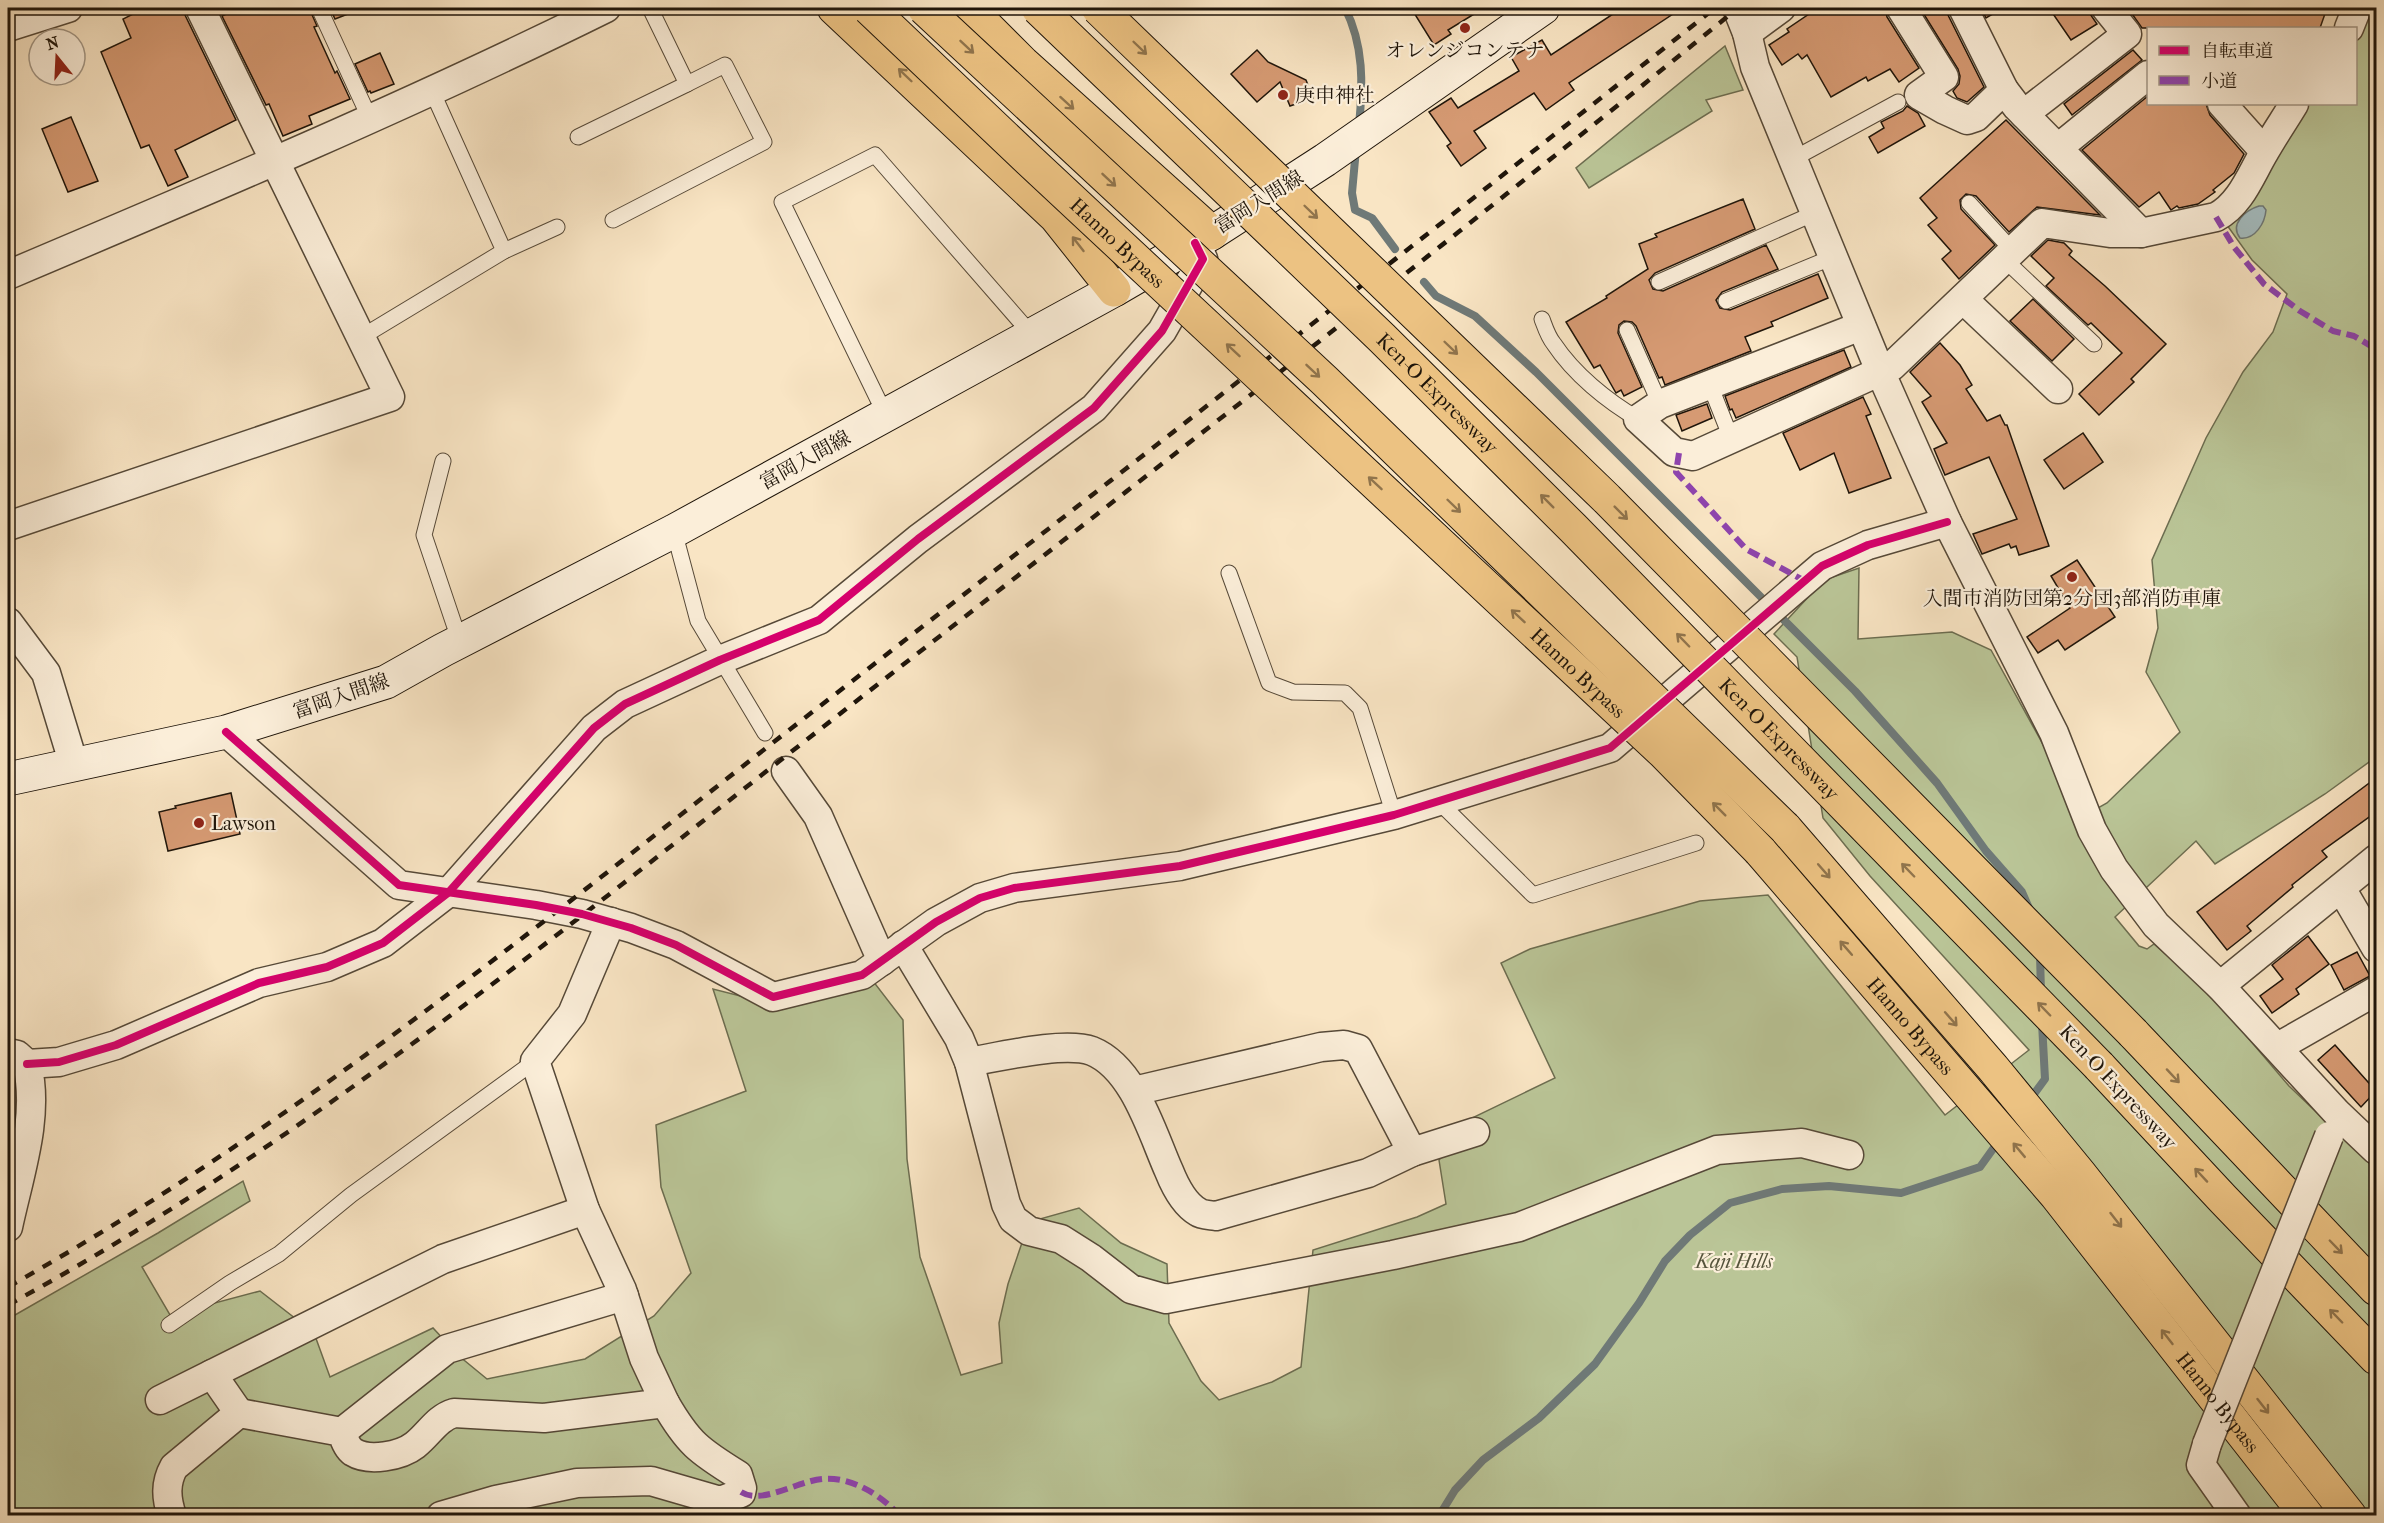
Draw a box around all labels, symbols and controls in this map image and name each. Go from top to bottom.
marker: オレンジコンテナ [1458,21,1472,35]
north arrow [27,27,87,87]
legend [2147,27,2357,105]
text: N [44,32,62,54]
place label: オレンジコンテナ [1386,39,1545,62]
one-way arrow [959,40,974,54]
one-way arrow [1132,41,1147,55]
text: 自転車道 [2201,41,2273,62]
one-way arrow [897,68,912,83]
text: 小道 [2201,71,2237,92]
place label: 庚申神社 [1295,84,1375,107]
marker: 庚申神社 [1276,88,1290,102]
one-way arrow [1059,96,1074,110]
street label: 富岡入間線 [1211,166,1307,238]
one-way arrow [1102,173,1117,188]
street label: Hanno Bypass [1066,193,1170,293]
one-way arrow [1303,205,1318,219]
one-way arrow [1071,237,1084,253]
street label: Ken-O Expressway [1372,328,1504,459]
one-way arrow [1444,340,1459,355]
one-way arrow [1225,343,1240,357]
one-way arrow [1306,364,1321,378]
street label: 富岡入間線 [756,426,854,494]
one-way arrow [1368,476,1383,491]
one-way arrow [1539,494,1554,509]
one-way arrow [1446,499,1461,514]
one-way arrow [1614,506,1628,521]
marker: 入間市消防団第2分団3部消防車庫 [2065,570,2079,584]
place label: 入間市消防団第2分団3部消防車庫 [1923,587,2221,610]
one-way arrow [1511,610,1526,624]
street label: Hanno Bypass [1526,623,1630,723]
one-way arrow [1676,633,1691,648]
street label: 富岡入間線 [290,669,392,723]
street label: Ken-O Expressway [1714,673,1845,806]
one-way arrow [1712,802,1727,817]
place label: Lawson [211,812,276,835]
marker: Lawson [192,816,206,830]
one-way arrow [1900,862,1915,877]
one-way arrow [1817,864,1831,879]
one-way arrow [1839,940,1852,956]
street label: Hanno Bypass [1862,973,1959,1080]
one-way arrow [2037,1002,2051,1017]
one-way arrow [1945,1011,1958,1027]
street label: Ken-O Expressway [2054,1020,2182,1155]
one-way arrow [2165,1068,2179,1083]
one-way arrow [2012,1142,2025,1158]
one-way arrow [2194,1168,2208,1183]
one-way arrow [2110,1212,2123,1228]
one-way arrow [2329,1240,2343,1255]
park label: Kaji Hills [1693,1250,1773,1273]
one-way arrow [2329,1308,2343,1323]
one-way arrow [2161,1329,2174,1345]
street label: Hanno Bypass [2172,1347,2265,1457]
one-way arrow [2257,1398,2270,1414]

